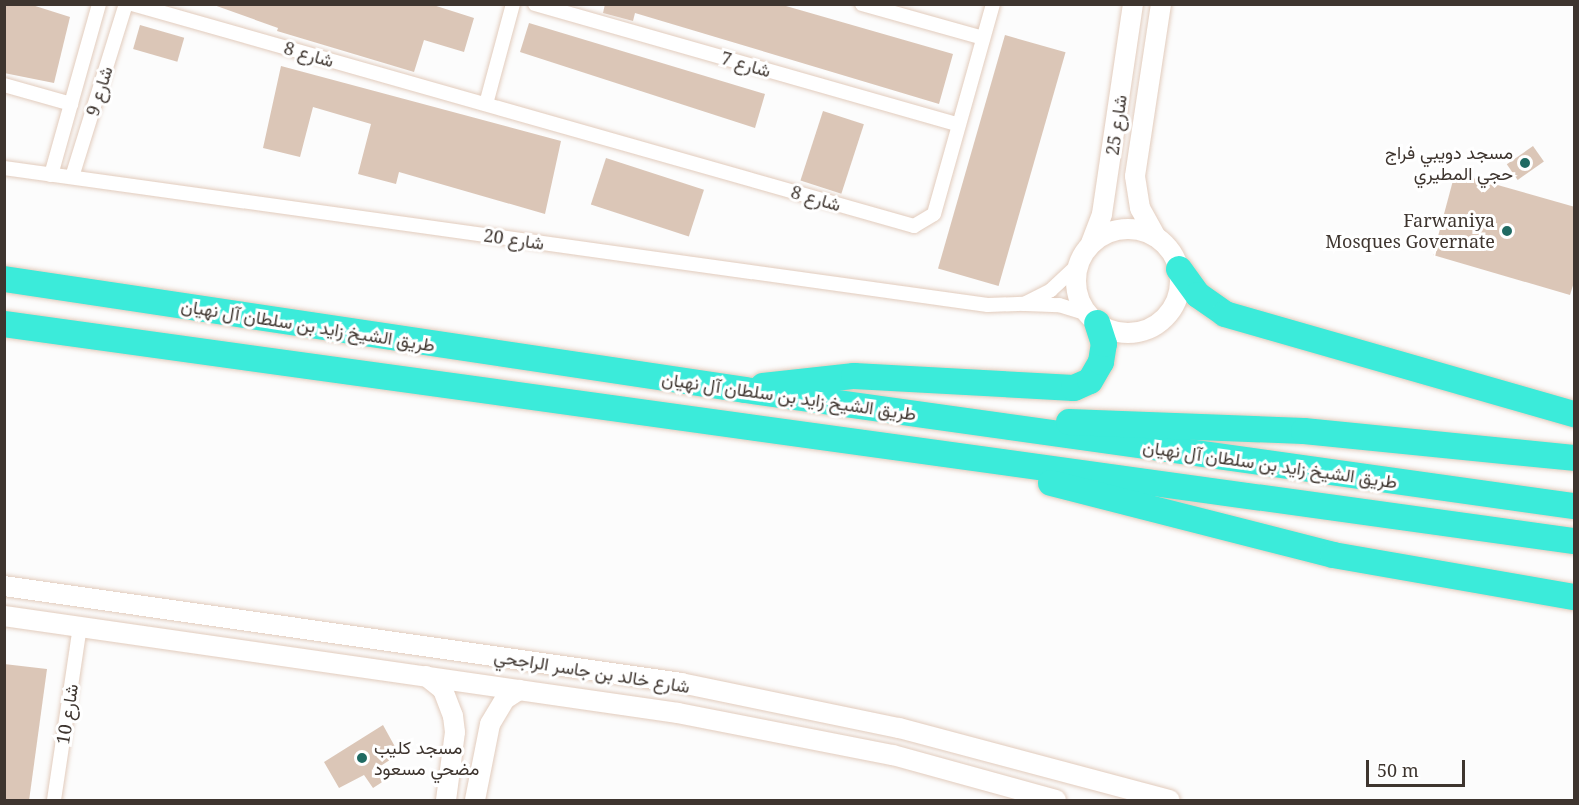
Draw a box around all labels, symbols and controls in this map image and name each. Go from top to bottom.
street label: شارع 8 [282,37,336,71]
street label: شارع 7 [719,47,773,81]
street label: شارع 9 [81,63,117,119]
street label: شارع 25 [1101,93,1131,157]
place label: مسجد دويبي فراج حجي المطيري [1385,142,1513,184]
marker: مسجد دويبي فراج حجي المطيري [1518,156,1532,170]
street label: شارع 8 [789,181,843,215]
place label: Farwaniya Mosques Governate [1325,210,1495,252]
street label: شارع 20 [482,224,546,254]
marker: Farwaniya Mosques Governate [1500,224,1514,238]
street label: طريق الشيخ زايد بن سلطان آل نهيان [180,294,436,356]
street label: طريق الشيخ زايد بن سلطان آل نهيان [660,367,918,425]
street label: طريق الشيخ زايد بن سلطان آل نهيان [1141,435,1399,493]
street label: شارع خالد بن جاسر الراجحي [493,645,691,697]
street label: شارع 10 [52,682,82,746]
place label: مسجد كليب مضحي مسعود [374,737,479,780]
scale bar [1369,748,1468,786]
marker: مسجد كليب مضحي مسعود [355,751,369,765]
text: 50 m [1377,758,1419,782]

